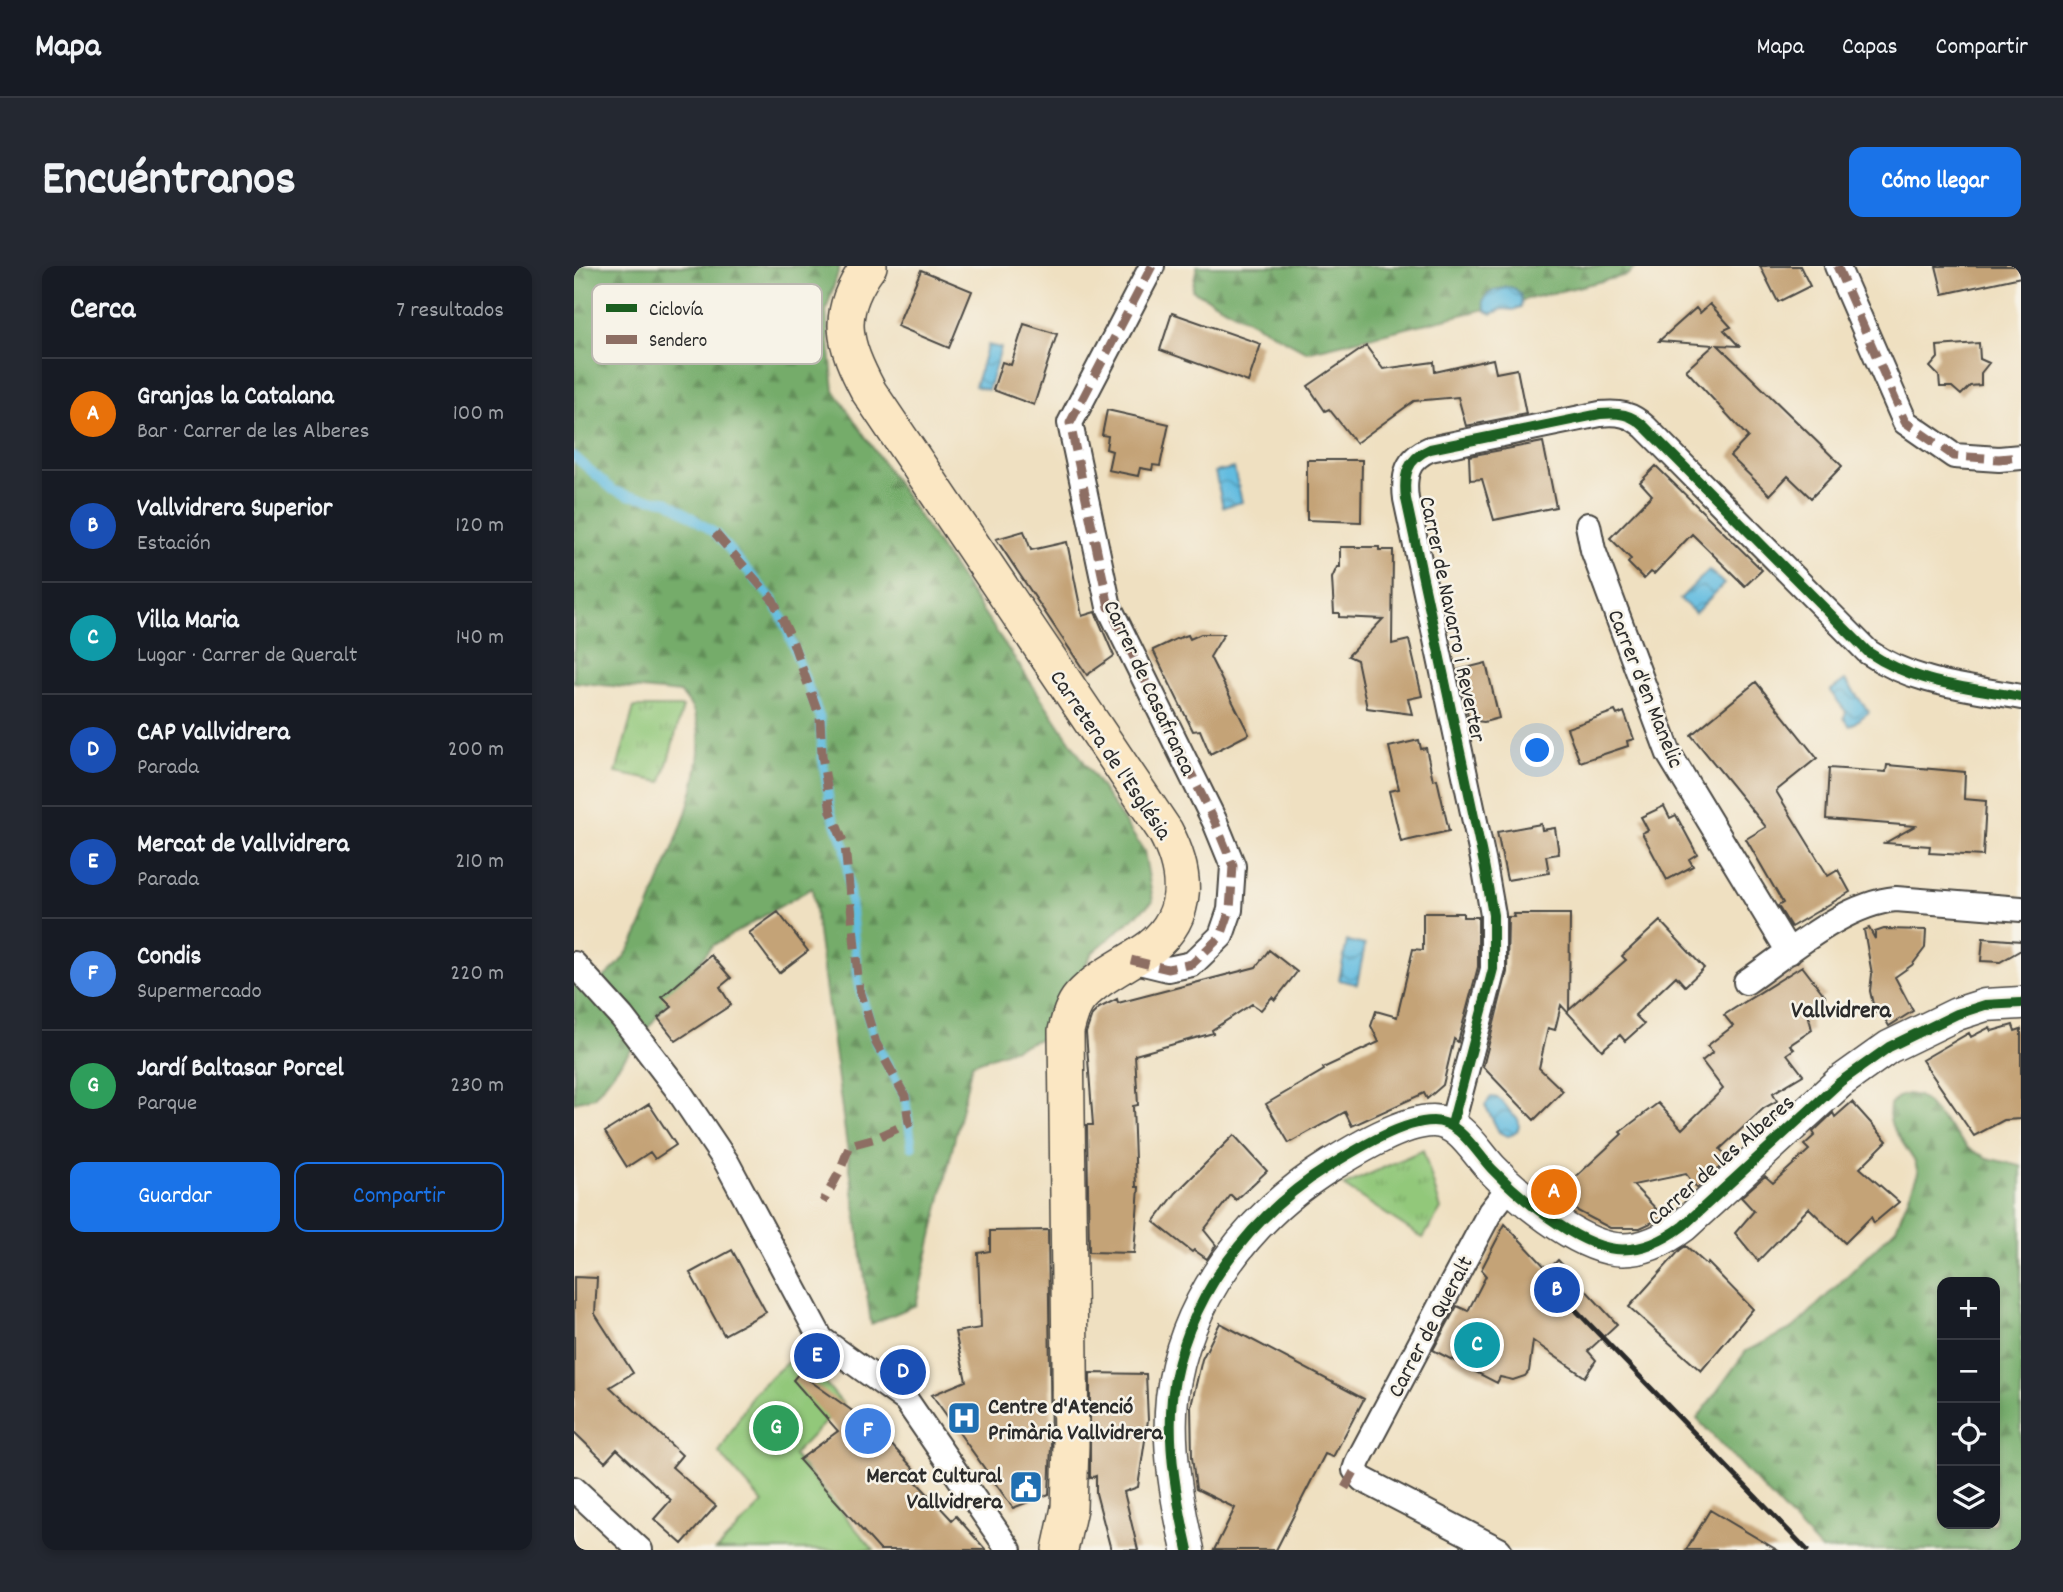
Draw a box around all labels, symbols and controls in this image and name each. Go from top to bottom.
text: Mapa [35,25,101,72]
text: Mapa [1756,31,1804,65]
text: Capas [1842,31,1898,65]
text: Compartir [1936,31,2028,65]
text: Encuéntranos [42,147,296,217]
button: Cómo llegar [1849,147,2021,217]
legend [592,284,822,364]
text: Cerca [70,290,135,333]
text: 7 resultados [396,295,504,328]
text: Ciclovía [649,298,704,325]
text: Sendero [649,329,707,356]
text: Granjas la Catalana [137,379,334,416]
text: A [87,398,99,431]
text: 100 m [453,398,504,431]
text: Bar · Carrer de les Alberes [137,416,369,449]
text: Vallvidrera Superior [137,491,332,528]
street label: Carrer de Navarro i Reverter [1408,494,1493,746]
text: B [88,510,98,543]
text: 120 m [455,510,504,543]
text: Estación [137,528,211,561]
street label: Carrer de Casafranca [1093,595,1203,783]
text: Villa Maria [137,603,239,640]
street label: Carrer d'en Manelic [1597,605,1691,774]
text: C [87,622,99,655]
text: 140 m [456,622,504,655]
text: Lugar · Carrer de Queralt [137,640,358,673]
street label: Carretera de l'Església [1040,664,1179,849]
text: CAP Vallvidrera [137,715,290,752]
your location [1520,733,1554,767]
text: D [87,734,99,767]
text: 200 m [448,734,504,767]
text: Parada [137,752,199,785]
text: Mercat de Vallvidrera [137,827,349,864]
text: E [88,846,98,879]
text: 210 m [455,846,504,879]
text: Parada [137,864,199,897]
text: Condis [137,939,201,976]
text: F [88,958,98,991]
text: 220 m [450,958,504,991]
text: Supermercado [137,976,262,1009]
district label: Vallvidrera [1791,995,1891,1029]
text: Jardí Baltasar Porcel [137,1051,344,1088]
text: G [87,1070,99,1103]
text: 230 m [450,1070,504,1103]
text: Parque [137,1088,197,1121]
street label: Carrer de les Alberes [1641,1088,1803,1235]
button: Guardar [70,1162,280,1232]
button: Compartir [294,1162,504,1232]
pin: A [1531,1166,1577,1218]
street label: Carrer de Queralt [1380,1251,1478,1401]
pin: B [1534,1264,1580,1316]
map controls [1937,1277,2000,1529]
button: + [1937,1277,2000,1340]
pin: C [1454,1319,1500,1371]
pin: E [794,1330,840,1382]
button: − [1937,1340,2000,1403]
pin: D [880,1346,926,1398]
place label: Centre d'Atenció Primària Vallvidrera [988,1392,1164,1451]
hospital icon: Centre d'Atenció Primària Vallvidrera [945,1399,983,1437]
pin: G [753,1402,799,1454]
button: locate [1937,1403,2000,1466]
pin: F [845,1405,891,1457]
place label: Mercat Cultural Vallvidrera [866,1461,1003,1520]
button: layers [1937,1466,2000,1529]
public building icon: Mercat Cultural Vallvidrera [1007,1468,1045,1506]

